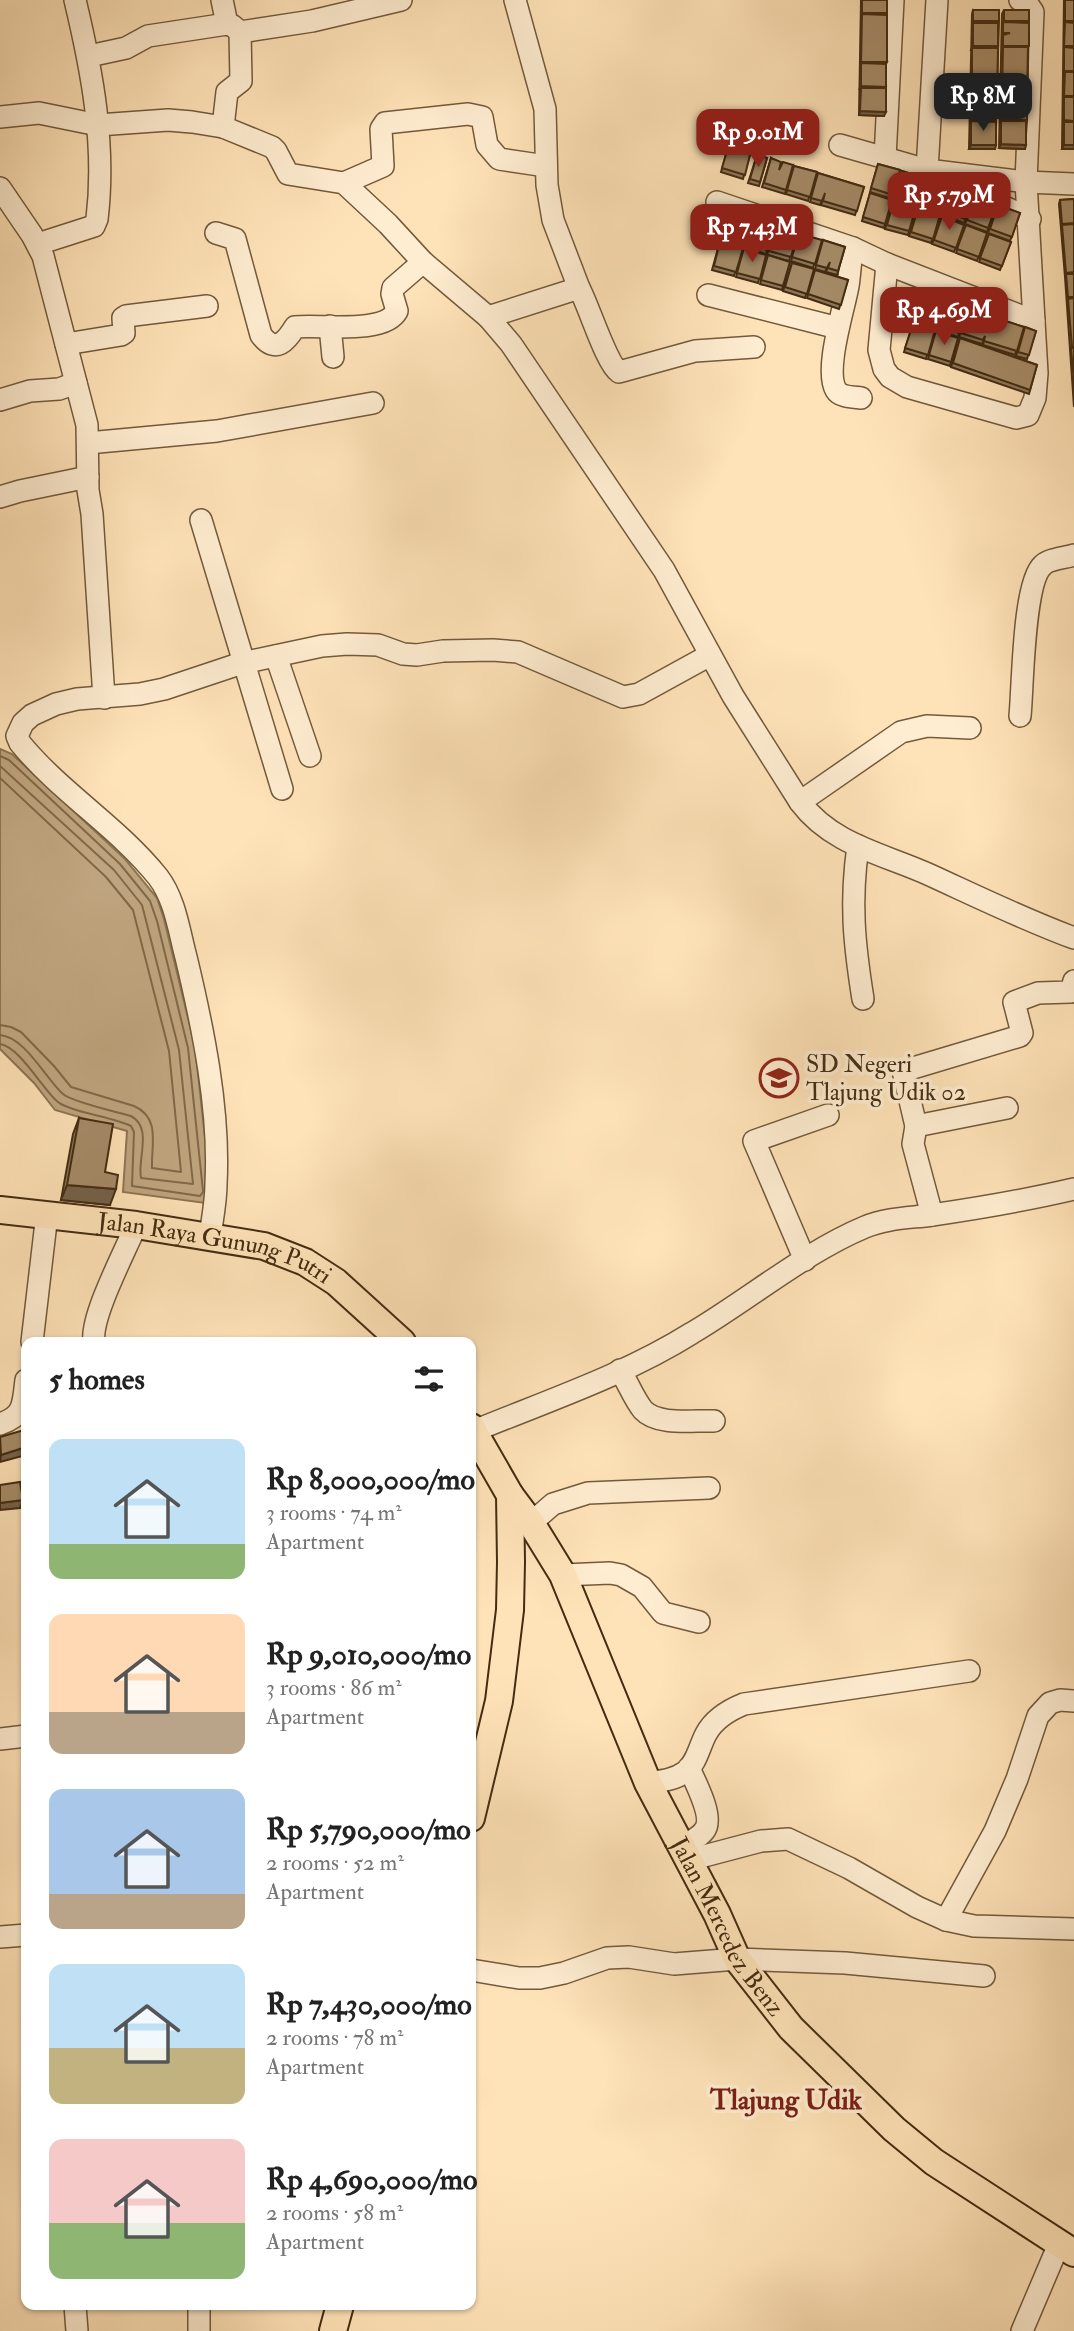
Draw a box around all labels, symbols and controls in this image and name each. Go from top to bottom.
pin: Rp 8M [934,74,1032,133]
text: Rp 8M [950,81,1016,110]
pin: Rp 9.01M [686,110,830,169]
text: Rp 9.01M [712,117,804,146]
pin: Rp 5.79M [877,173,1021,232]
text: Rp 5.79M [904,180,994,209]
pin: Rp 7.43M [680,204,824,264]
text: Rp 7.43M [706,212,798,241]
pin: Rp 4.69M [872,288,1016,347]
text: Rp 4.69M [896,295,992,324]
place label: SD Negeri Tlajung Udik 02 [806,1049,966,1108]
school or university icon: SD Negeri Tlajung Udik 02 [758,1057,800,1099]
street label: Jalan Raya Gunung Putri [95,1206,337,1291]
icon: filters [410,1360,448,1398]
text: 5 homes [49,1361,145,1398]
text: Rp 8,000,000/mo [266,1461,475,1498]
icon: home [105,1467,189,1551]
text: 3 rooms · 74 m² [266,1498,402,1527]
text: Apartment [266,1527,364,1556]
text: Rp 9,010,000/mo [266,1636,471,1673]
icon: home [105,1642,189,1726]
text: 3 rooms · 86 m² [266,1673,402,1702]
text: Apartment [266,1702,364,1731]
text: Rp 5,790,000/mo [266,1811,471,1848]
icon: home [105,1817,189,1901]
street label: Jalan Mercedez Benz [663,1831,791,2023]
text: 2 rooms · 52 m² [266,1848,404,1877]
text: Apartment [266,1877,364,1906]
text: Rp 7,430,000/mo [266,1986,472,2023]
icon: home [105,1992,189,2076]
text: 2 rooms · 78 m² [266,2023,404,2052]
text: Apartment [266,2052,364,2081]
district label: Tlajung Udik [709,2083,863,2118]
text: Rp 4,690,000/mo [266,2161,477,2198]
icon: home [105,2167,189,2251]
text: 2 rooms · 58 m² [266,2198,403,2227]
text: Apartment [266,2227,364,2256]

